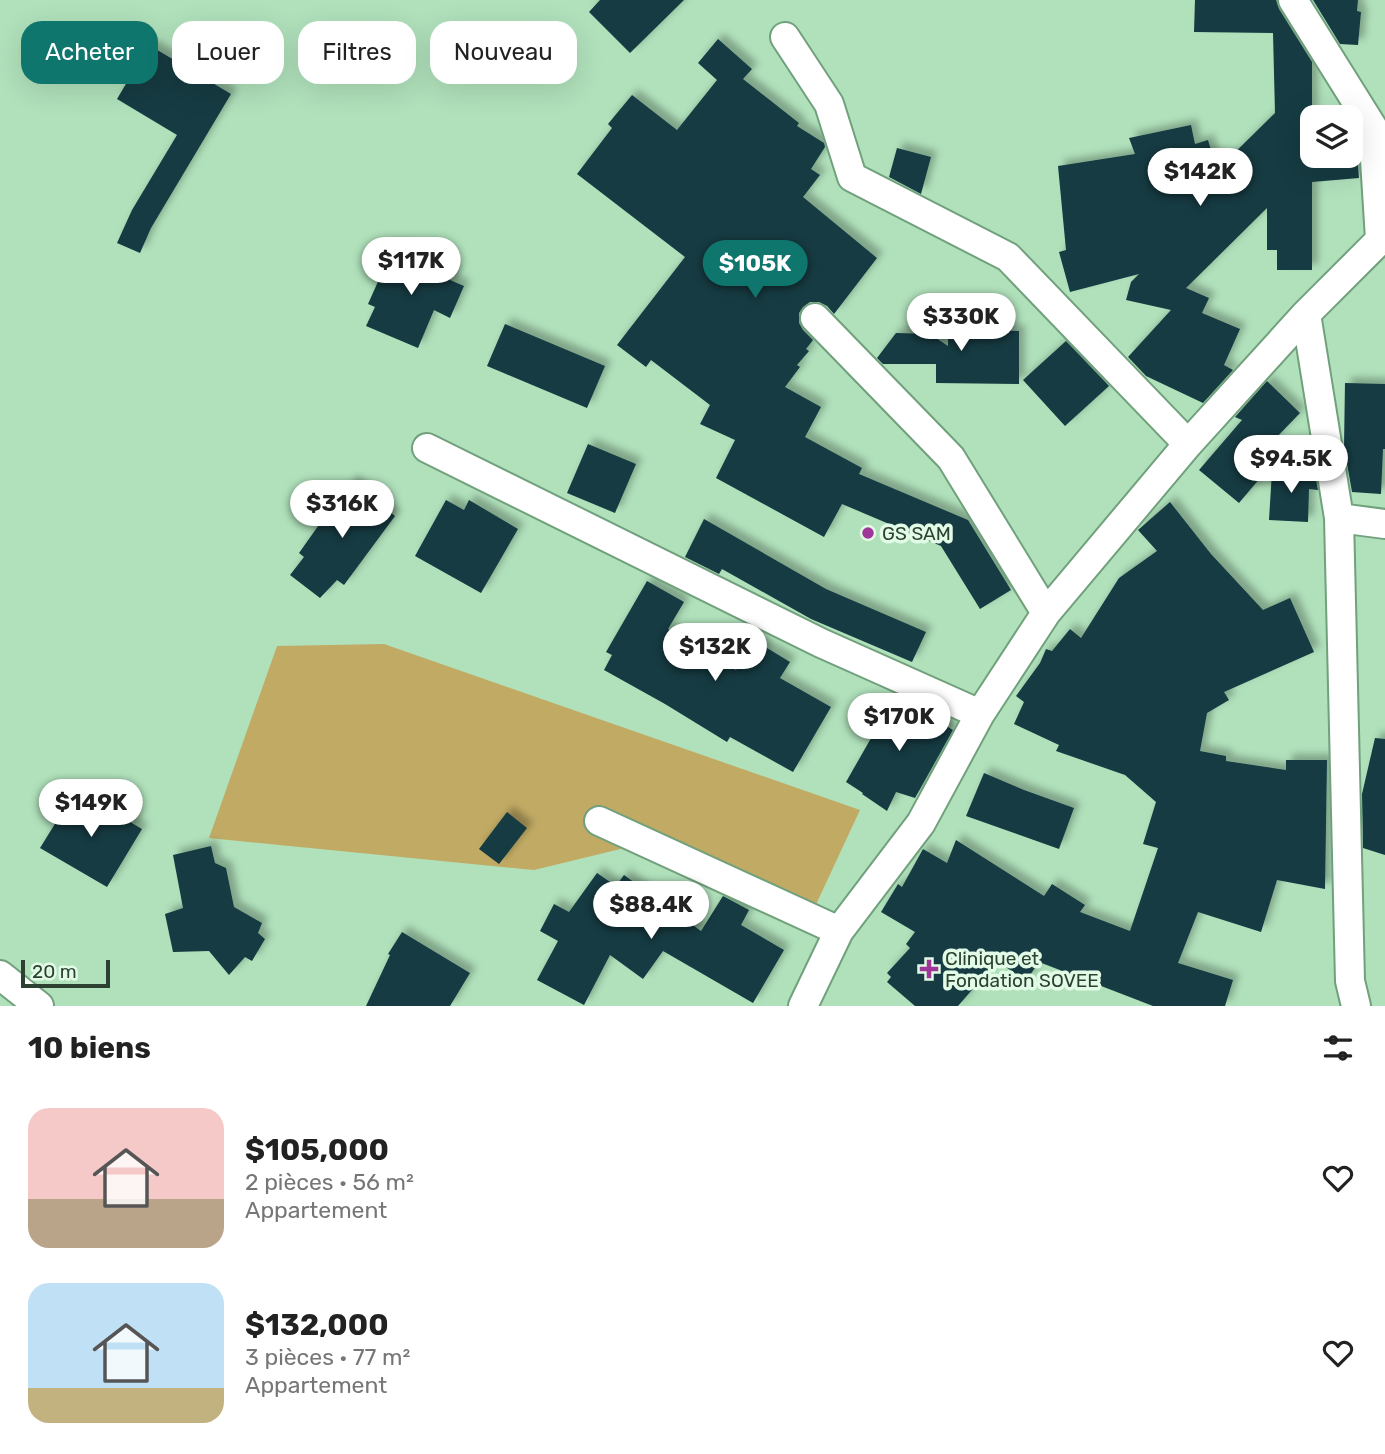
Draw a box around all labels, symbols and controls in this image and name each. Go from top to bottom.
chip: Acheter [21,21,158,84]
chip: Louer [172,21,284,84]
chip: Filtres [298,21,416,84]
chip: Nouveau [430,21,577,84]
map controls [1300,105,1363,168]
button: layers [1300,105,1363,168]
pin: $142K [1151,148,1249,208]
text: $142K [1164,157,1236,185]
pin: $117K [362,238,460,297]
pin: $105K [706,240,804,300]
text: $117K [378,246,444,274]
text: $105K [719,249,791,277]
pin: $330K [912,294,1010,353]
text: $330K [923,302,999,330]
pin: $94.5K [1234,435,1348,495]
text: $94.5K [1250,444,1332,472]
pin: $316K [293,480,391,540]
text: $316K [306,489,378,517]
place label: GS SAM [882,522,951,545]
marker: GS SAM [860,525,876,541]
pin: $132K [666,624,764,683]
text: $132K [679,632,751,660]
pin: $170K [850,694,948,753]
text: $170K [864,702,934,730]
pin: $149K [42,780,140,839]
text: $149K [55,788,127,816]
pin: $88.4K [594,881,708,941]
text: $88.4K [609,890,693,918]
place label: Clinique et Fondation SOVEE [945,947,1099,992]
scale bar [21,957,110,989]
marker: Clinique et Fondation SOVEE [919,959,939,979]
text: 20 m [32,960,77,983]
icon: filters [1319,1029,1357,1067]
text: 10 biens [28,1030,151,1066]
text: $105,000 [245,1132,389,1168]
icon: home [84,1136,168,1220]
icon: heart [1319,1159,1357,1197]
text: 2 pièces · 56 m² [245,1168,414,1196]
text: Appartement [245,1196,387,1224]
text: $132,000 [245,1307,389,1343]
icon: home [84,1311,168,1395]
icon: heart [1319,1334,1357,1372]
text: 3 pièces · 77 m² [245,1343,410,1371]
text: Appartement [245,1371,387,1399]

